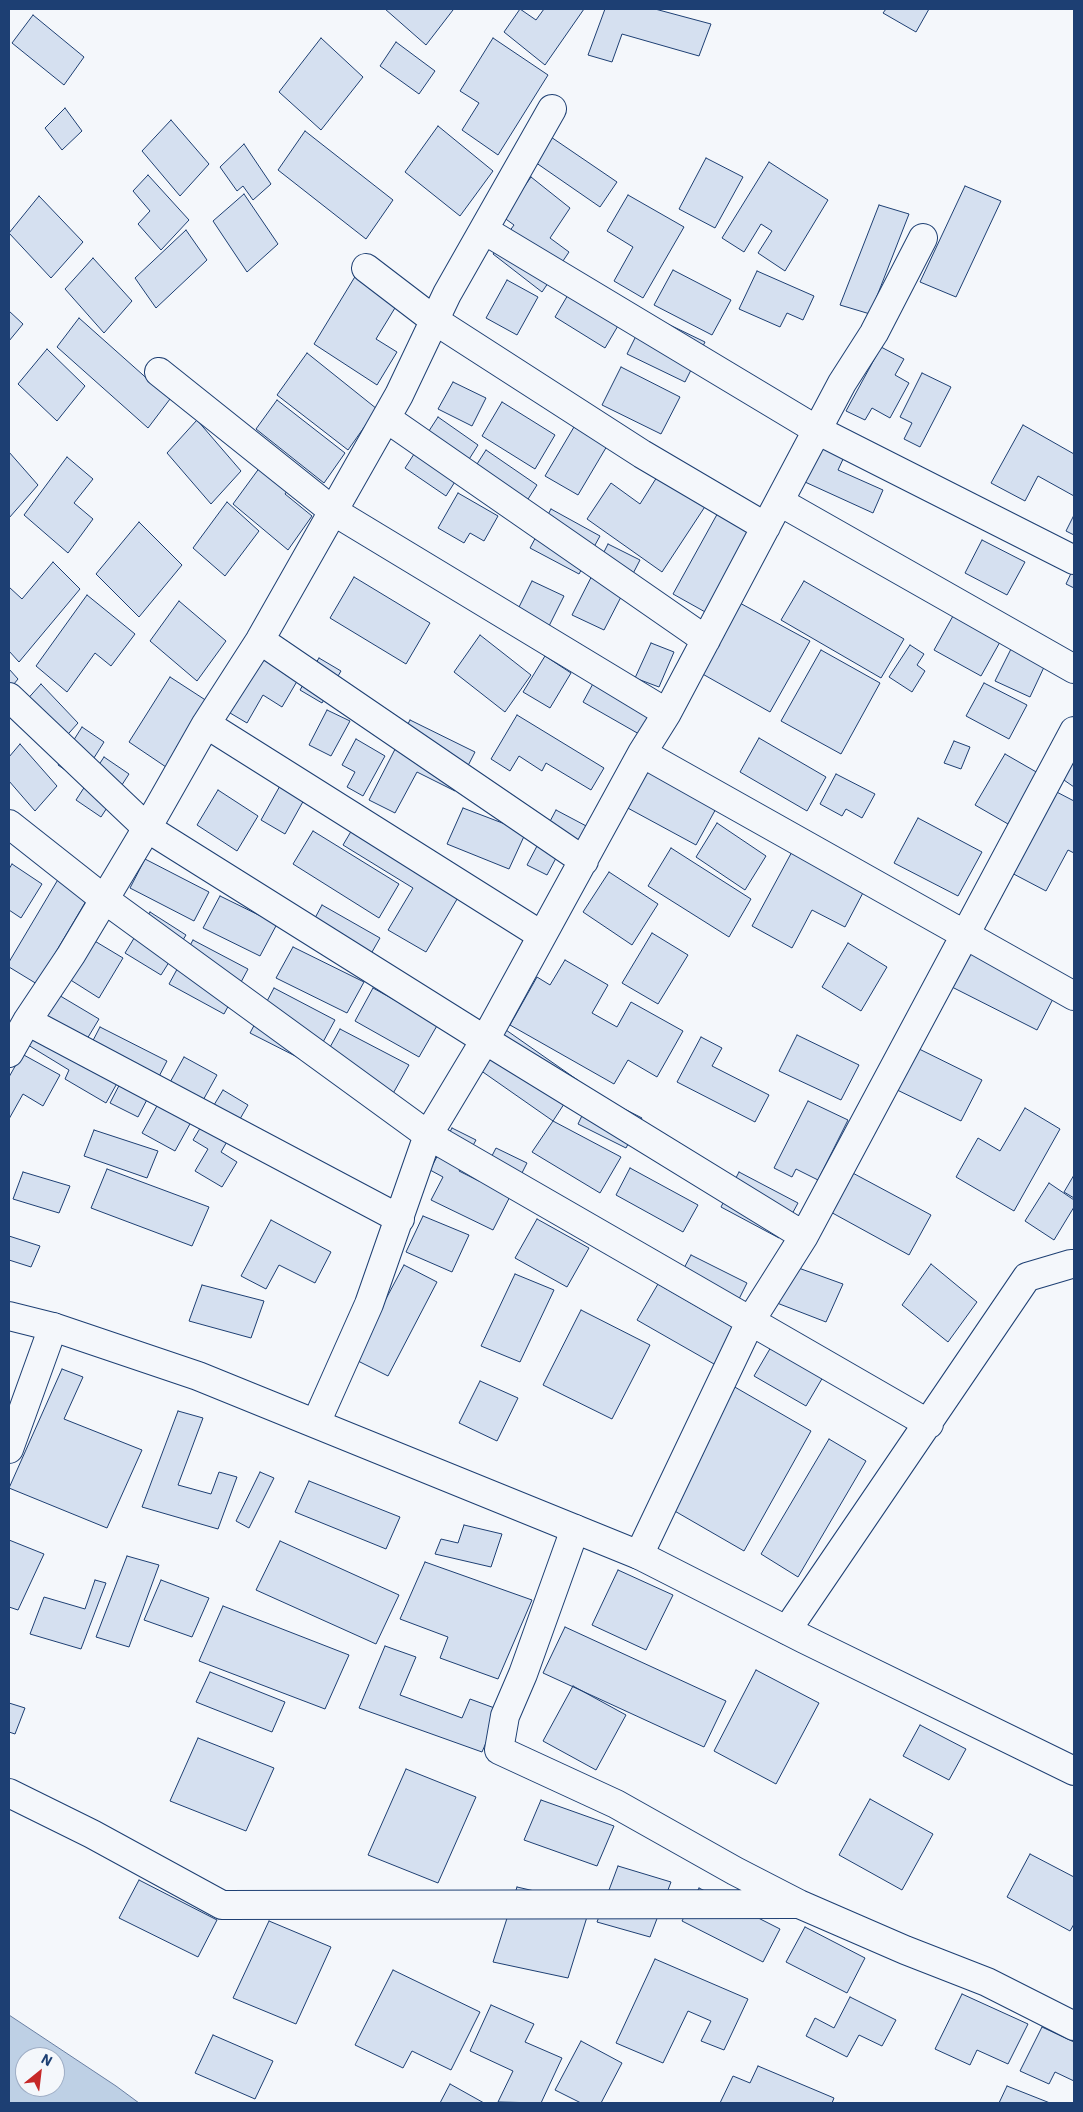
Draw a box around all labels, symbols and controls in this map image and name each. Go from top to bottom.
north arrow [15,2047,65,2097]
text: N [38,2049,56,2070]

